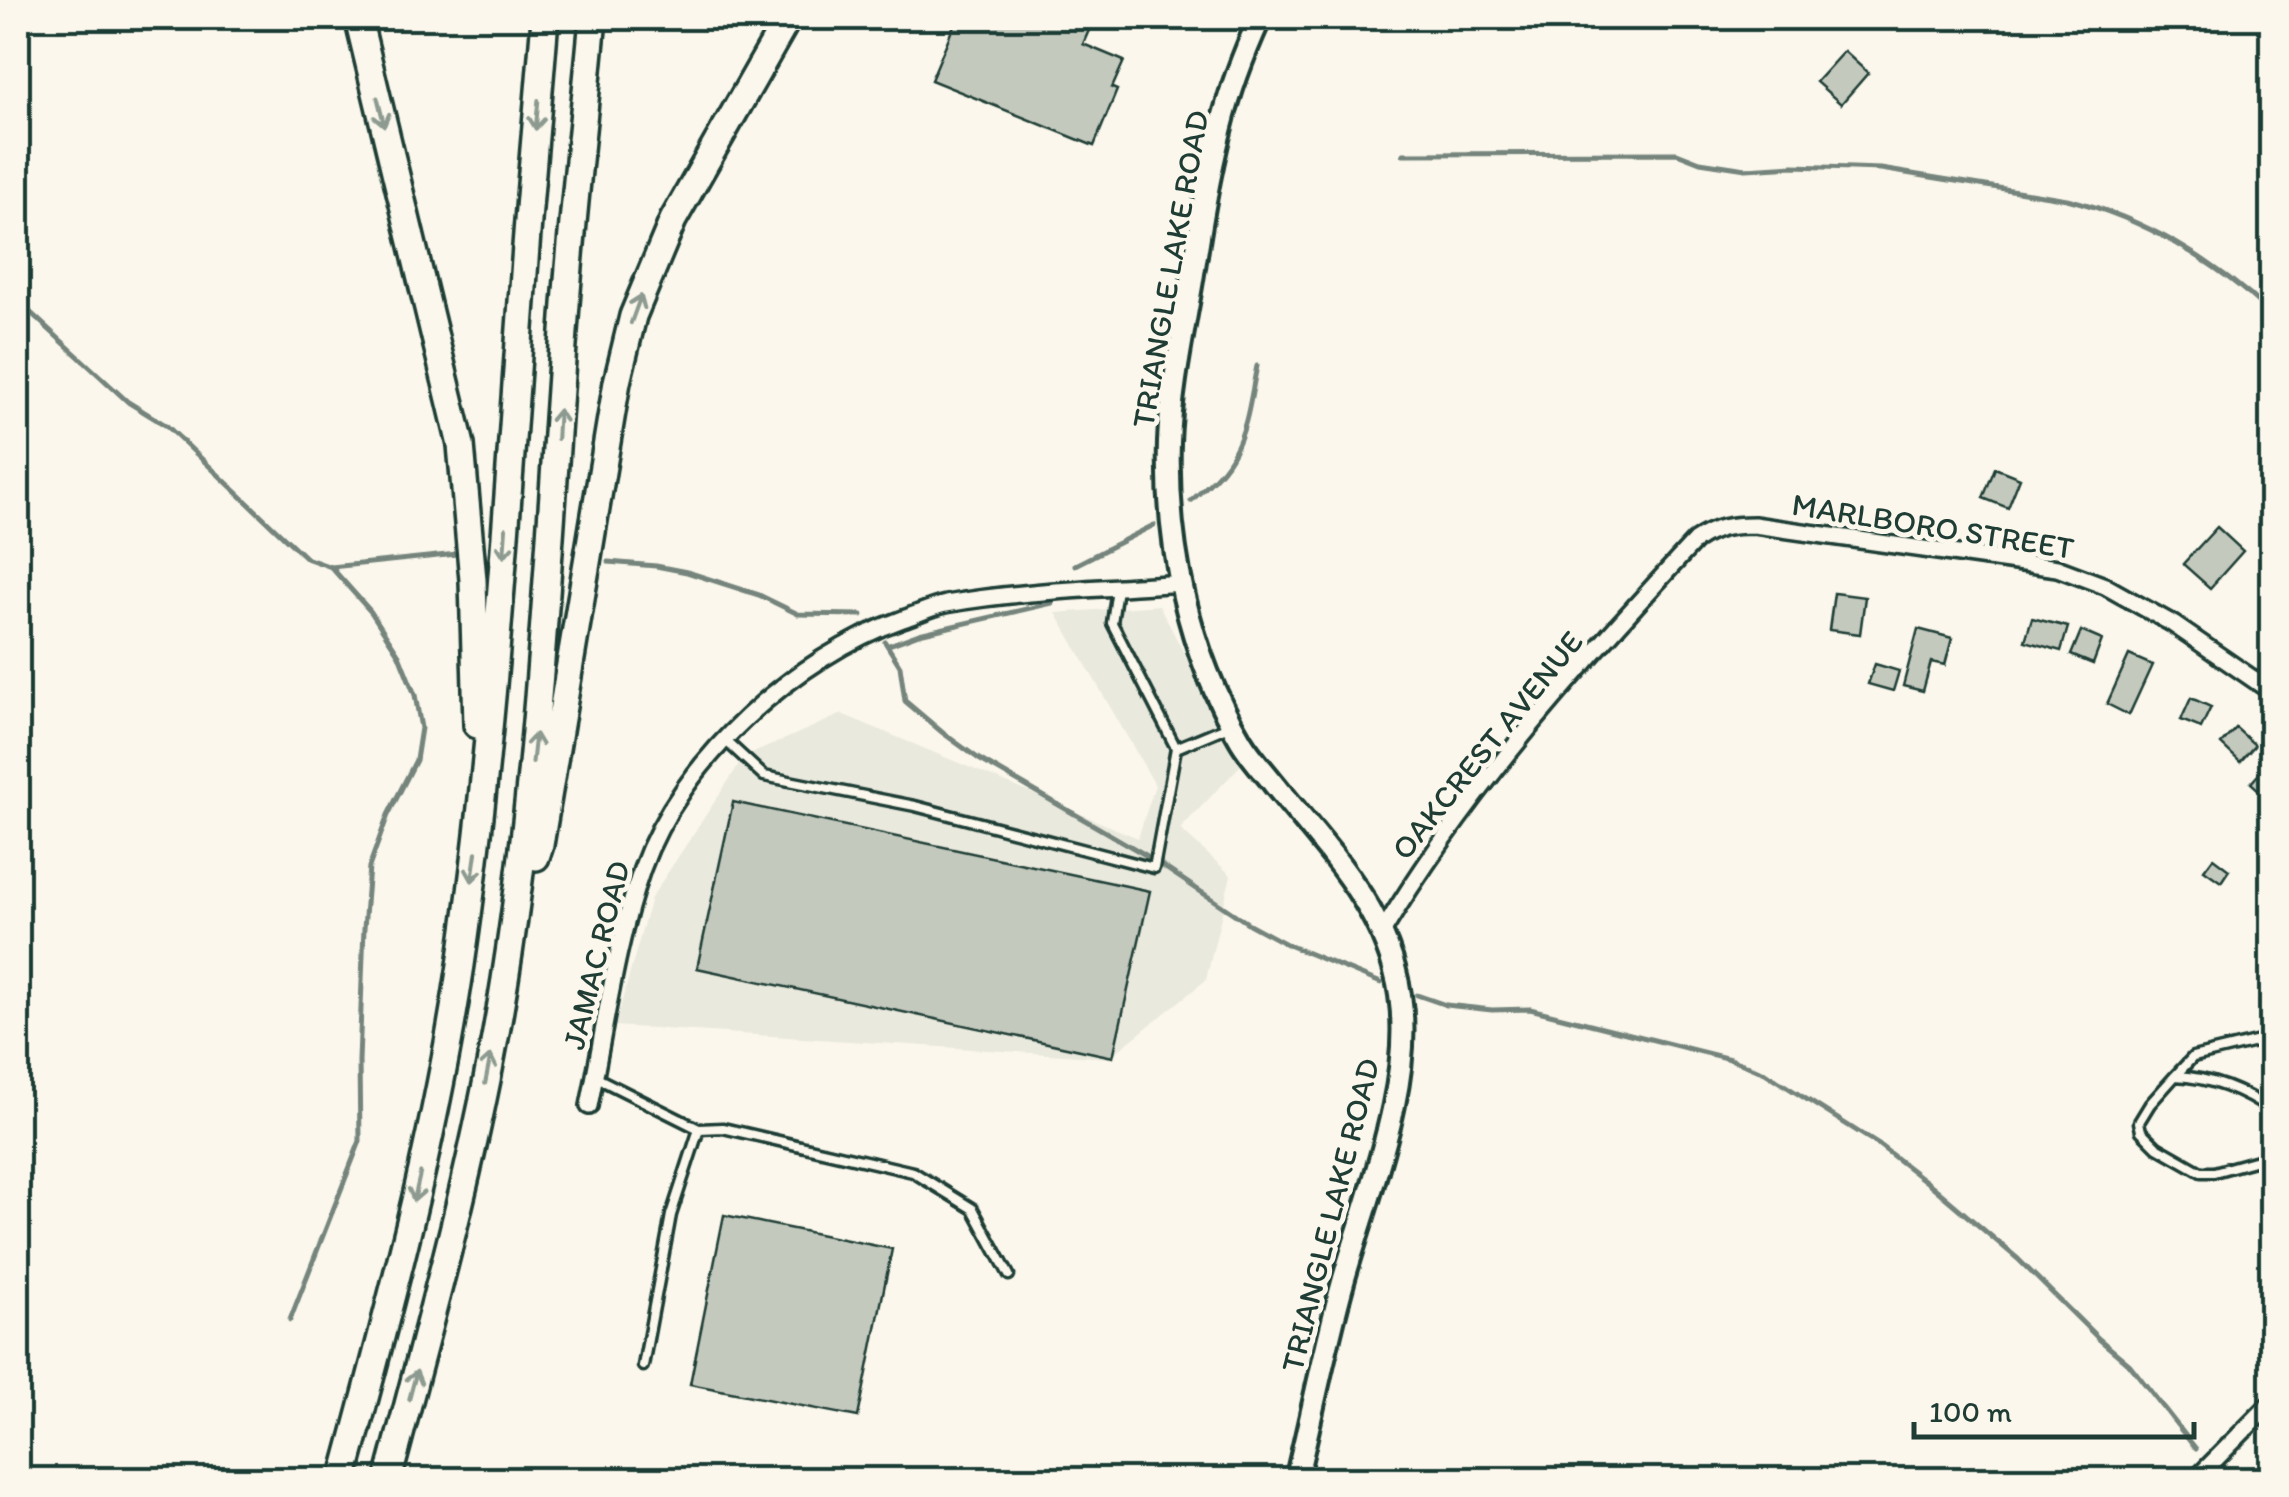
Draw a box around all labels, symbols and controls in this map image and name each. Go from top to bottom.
one-way arrow [373,95,391,127]
one-way arrow [527,98,546,130]
street label: TRIANGLE LAKE ROAD [1123,107,1217,431]
one-way arrow [628,295,646,326]
one-way arrow [549,408,568,440]
street label: MARLBORO STREET [1789,485,2077,567]
one-way arrow [495,527,514,559]
street label: OAKCREST AVENUE [1383,623,1591,867]
one-way arrow [525,732,544,764]
one-way arrow [464,850,483,883]
street label: JAMAC ROAD [554,857,638,1053]
one-way arrow [480,1054,499,1086]
street label: TRIANGLE LAKE ROAD [1273,1054,1387,1376]
one-way arrow [407,1170,425,1202]
one-way arrow [404,1370,423,1401]
scale bar [1914,1377,2194,1439]
text: 100 m [1929,1393,2012,1430]

